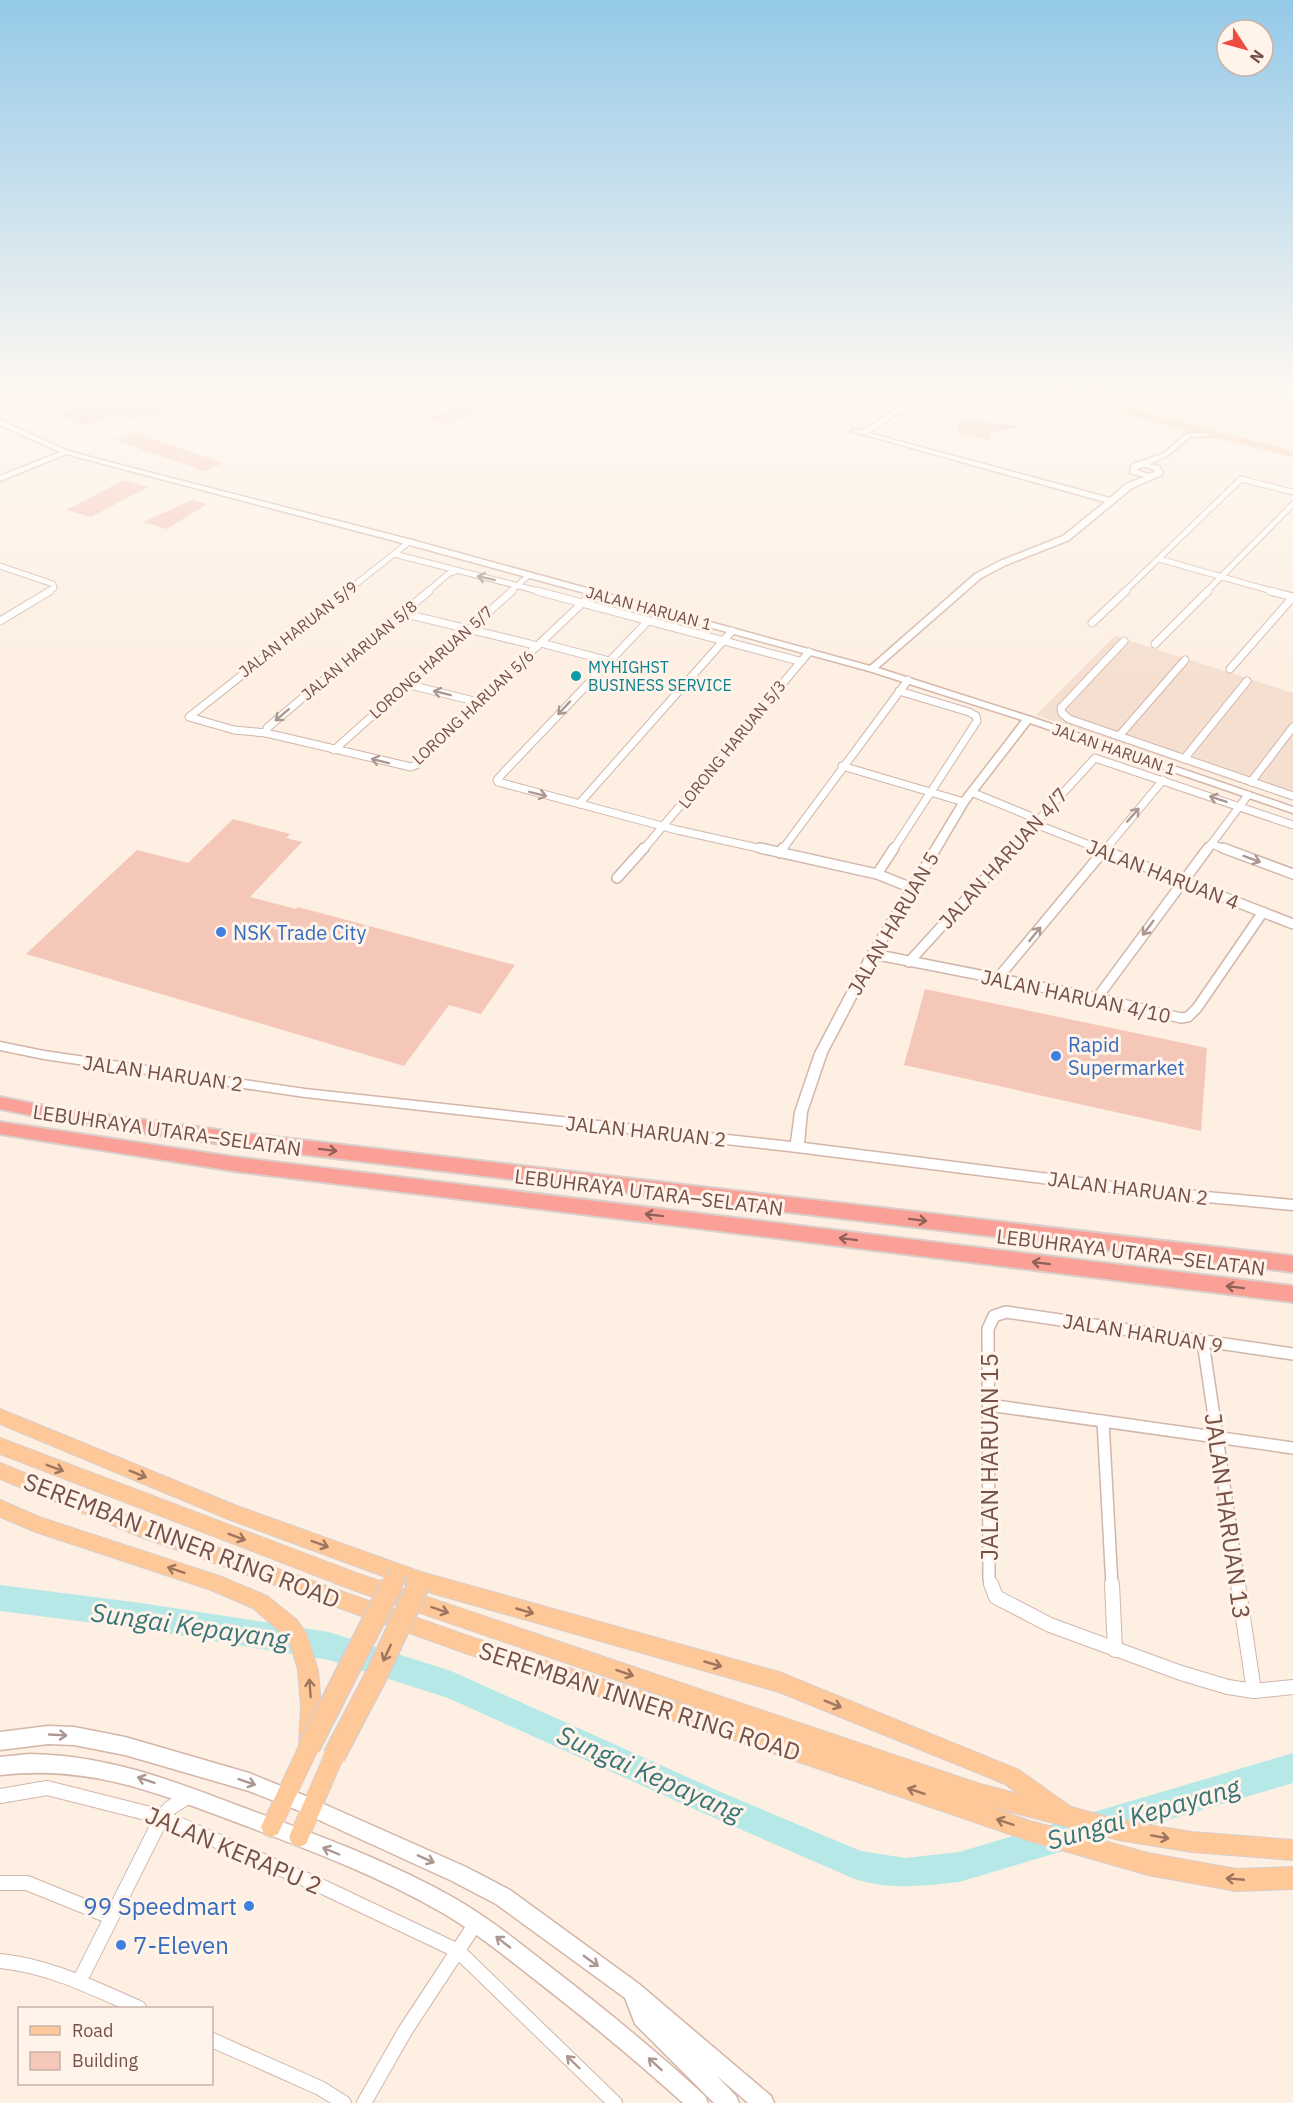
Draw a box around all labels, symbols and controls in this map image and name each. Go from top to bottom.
north arrow [1215,18,1275,78]
text: N [1246,46,1269,67]
one-way arrow [477,571,496,583]
street label: JALAN HARUAN 5/9 [235,577,361,681]
street label: JALAN HARUAN 1 [584,582,714,634]
street label: JALAN HARUAN 5/8 [297,596,421,704]
street label: LORONG HARUAN 5/7 [365,601,497,723]
street label: LORONG HARUAN 5/6 [408,645,538,769]
place label: MYHIGHST BUSINESS SERVICE [588,657,732,695]
marker: MYHIGHST BUSINESS SERVICE [569,669,583,683]
street label: LORONG HARUAN 5/3 [674,676,790,812]
one-way arrow [433,687,452,698]
one-way arrow [557,701,571,716]
one-way arrow [275,708,290,722]
street label: JALAN HARUAN 1 [1050,719,1178,779]
one-way arrow [371,755,390,767]
street label: JALAN HARUAN 4/7 [932,782,1074,934]
one-way arrow [528,788,547,800]
one-way arrow [1209,793,1228,804]
one-way arrow [1126,808,1140,823]
street label: JALAN HARUAN 4 [1083,832,1243,916]
street label: JALAN HARUAN 5 [841,846,945,1000]
one-way arrow [1242,854,1261,865]
place label: NSK Trade City [233,919,366,946]
one-way arrow [1142,920,1154,936]
marker: NSK Trade City [214,925,228,939]
one-way arrow [1028,926,1041,942]
street label: JALAN HARUAN 4/10 [979,963,1173,1029]
place label: Rapid Supermarket [1068,1031,1185,1081]
street label: JALAN HARUAN 2 [81,1048,245,1098]
marker: Rapid Supermarket [1049,1049,1063,1063]
street label: LEBUHRAYA UTARA–SELATAN [31,1098,303,1162]
street label: JALAN HARUAN 2 [564,1109,728,1153]
one-way arrow [318,1145,337,1156]
street label: LEBUHRAYA UTARA–SELATAN [513,1162,785,1222]
street label: JALAN HARUAN 2 [1046,1165,1210,1211]
one-way arrow [645,1210,665,1221]
one-way arrow [907,1215,927,1226]
street label: LEBUHRAYA UTARA–SELATAN [995,1222,1267,1282]
one-way arrow [838,1234,858,1245]
one-way arrow [1032,1257,1052,1268]
one-way arrow [1226,1281,1245,1292]
street label: JALAN HARUAN 9 [1061,1307,1225,1359]
street label: JALAN HARUAN 15 [973,1353,1005,1561]
street label: JALAN HARUAN 13 [1198,1411,1258,1621]
one-way arrow [45,1463,63,1474]
street label: SEREMBAN INNER RING ROAD [19,1465,345,1615]
one-way arrow [128,1469,147,1480]
one-way arrow [227,1532,246,1543]
one-way arrow [310,1540,329,1551]
one-way arrow [167,1563,186,1574]
water label: Sungai Kepayang [89,1594,293,1656]
one-way arrow [430,1606,449,1617]
one-way arrow [515,1606,534,1617]
street label: SEREMBAN INNER RING ROAD [475,1634,805,1768]
one-way arrow [381,1644,393,1662]
one-way arrow [703,1659,722,1670]
one-way arrow [615,1668,634,1679]
one-way arrow [304,1679,315,1699]
one-way arrow [823,1699,842,1710]
water label: Sungai Kepayang [552,1717,750,1830]
one-way arrow [48,1730,68,1741]
water label: Sungai Kepayang [1043,1769,1245,1857]
one-way arrow [137,1774,156,1785]
one-way arrow [237,1777,256,1788]
one-way arrow [907,1785,926,1796]
street label: JALAN KERAPU 2 [141,1798,327,1902]
one-way arrow [996,1815,1015,1826]
one-way arrow [1149,1832,1169,1843]
one-way arrow [322,1845,341,1856]
one-way arrow [416,1854,434,1865]
one-way arrow [1225,1873,1245,1884]
place label: 99 Speedmart [83,1890,237,1922]
marker: 99 Speedmart [242,1899,256,1913]
place label: 7-Eleven [133,1929,229,1961]
one-way arrow [495,1935,511,1948]
marker: 7-Eleven [114,1938,128,1952]
one-way arrow [583,1955,599,1967]
legend [18,2007,213,2085]
text: Road [72,2019,113,2042]
text: Building [72,2049,139,2072]
one-way arrow [566,2055,581,2070]
one-way arrow [648,2057,663,2071]

